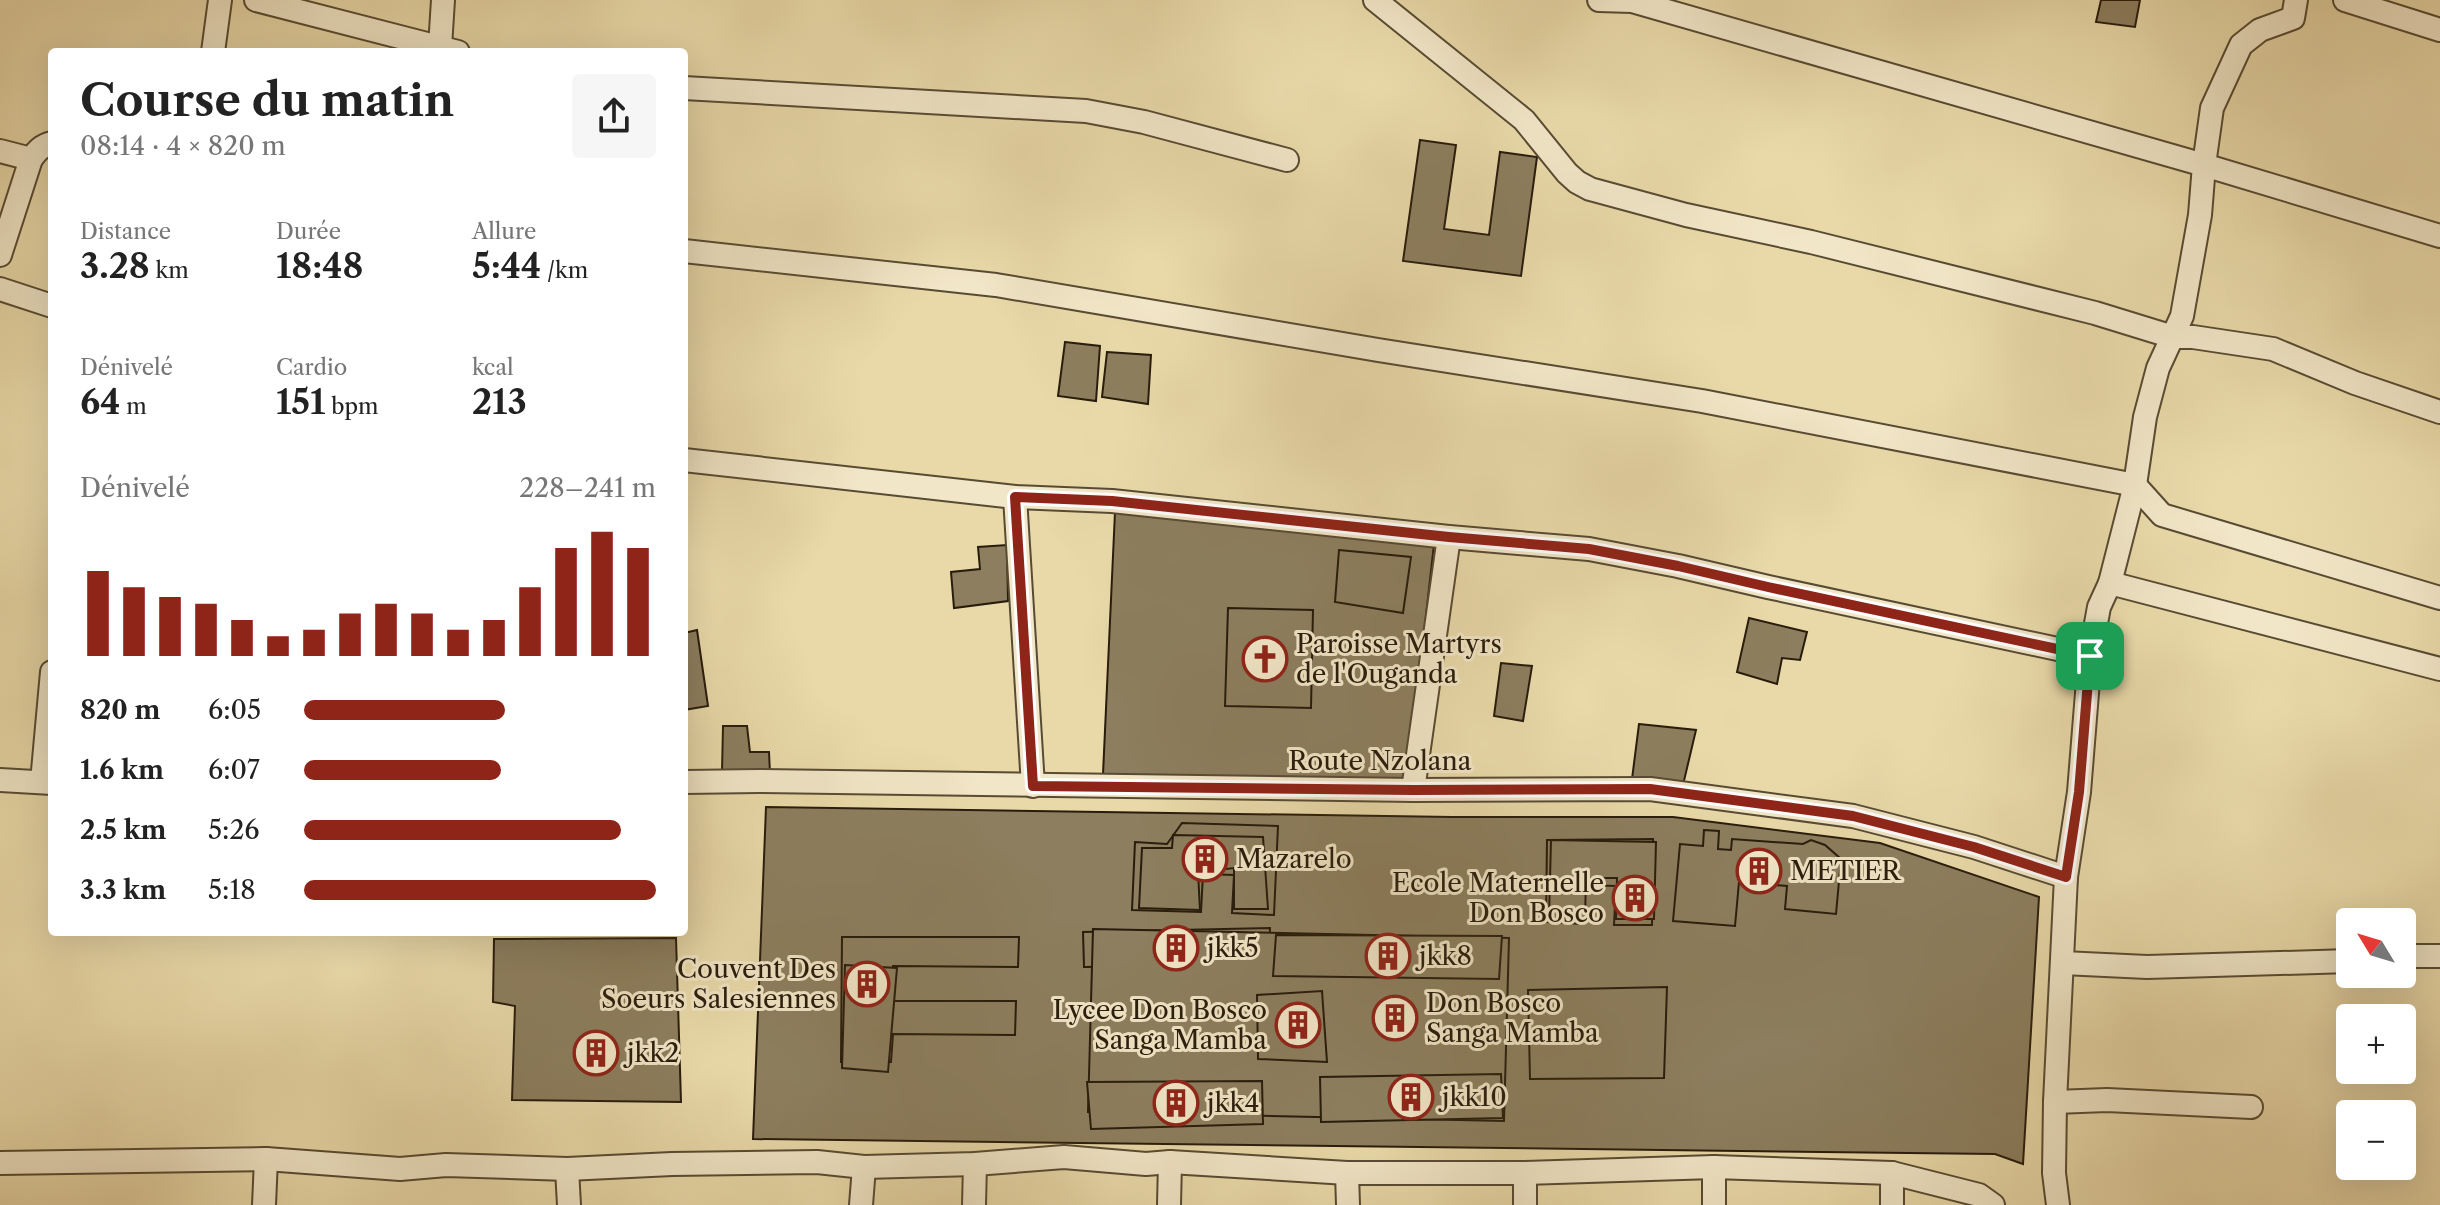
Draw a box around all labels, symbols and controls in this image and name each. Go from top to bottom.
text: Course du matin [80,73,454,127]
button: share [572,74,656,158]
text: 08:14 · 4 × 820 m [80,130,286,162]
text: Distance [80,218,171,245]
text: Durée [276,218,341,245]
text: Allure [472,218,536,245]
text: 3.28 [80,245,150,287]
text: 18:48 [276,245,363,287]
text: 5:44 [472,245,541,287]
text: km [150,257,189,284]
text: /km [541,257,588,284]
text: Dénivelé [80,354,173,381]
text: Cardio [276,354,347,381]
text: kcal [472,354,514,381]
text: 64 [80,381,120,423]
text: 151 [276,381,325,423]
text: 213 [472,381,527,423]
text: m [120,393,147,420]
text: bpm [325,393,379,420]
text: Dénivelé [80,472,190,504]
text: 228–241 m [519,472,656,504]
pin [2056,622,2124,690]
place label: Paroisse Martyrs de l'Ouganda [1296,628,1502,690]
icon: arrive [2068,634,2112,678]
church icon: Paroisse Martyrs de l'Ouganda [1241,635,1289,683]
text: 820 m [80,694,160,726]
text: 6:05 [208,694,261,726]
street label: Route Nzolana [1288,745,1472,777]
text: 1.6 km [80,754,164,786]
text: 6:07 [208,754,260,786]
text: 2.5 km [80,814,166,846]
text: 5:26 [208,814,260,846]
building icon: Mazarelo [1181,835,1229,883]
place label: Mazarelo [1236,843,1352,875]
building icon: METIER [1735,847,1783,895]
place label: METIER [1790,855,1902,887]
place label: Ecole Maternelle Don Bosco [1392,867,1604,929]
text: 3.3 km [80,874,166,906]
text: 5:18 [208,874,256,906]
building icon: Ecole Maternelle Don Bosco [1611,874,1659,922]
north arrow [2336,908,2416,988]
map controls [2336,908,2416,1180]
building icon: jkk5 [1152,924,1200,972]
place label: jkk5 [1203,932,1259,964]
building icon: jkk8 [1364,932,1412,980]
place label: jkk8 [1415,940,1472,972]
place label: Couvent Des Soeurs Salesiennes [601,953,836,1015]
building icon: Couvent Des Soeurs Salesiennes [843,960,891,1008]
place label: Don Bosco Sanga Mamba [1426,987,1599,1049]
place label: Lycee Don Bosco Sanga Mamba [1053,994,1267,1056]
building icon: Don Bosco Sanga Mamba [1371,994,1419,1042]
building icon: Lycee Don Bosco Sanga Mamba [1274,1001,1322,1049]
button: + [2336,1004,2416,1084]
building icon: jkk2 [572,1029,620,1077]
place label: jkk2 [623,1037,679,1069]
building icon: jkk10 [1387,1073,1435,1121]
building icon: jkk4 [1152,1079,1200,1127]
place label: jkk10 [1438,1081,1507,1113]
place label: jkk4 [1203,1087,1259,1119]
button: − [2336,1100,2416,1180]

